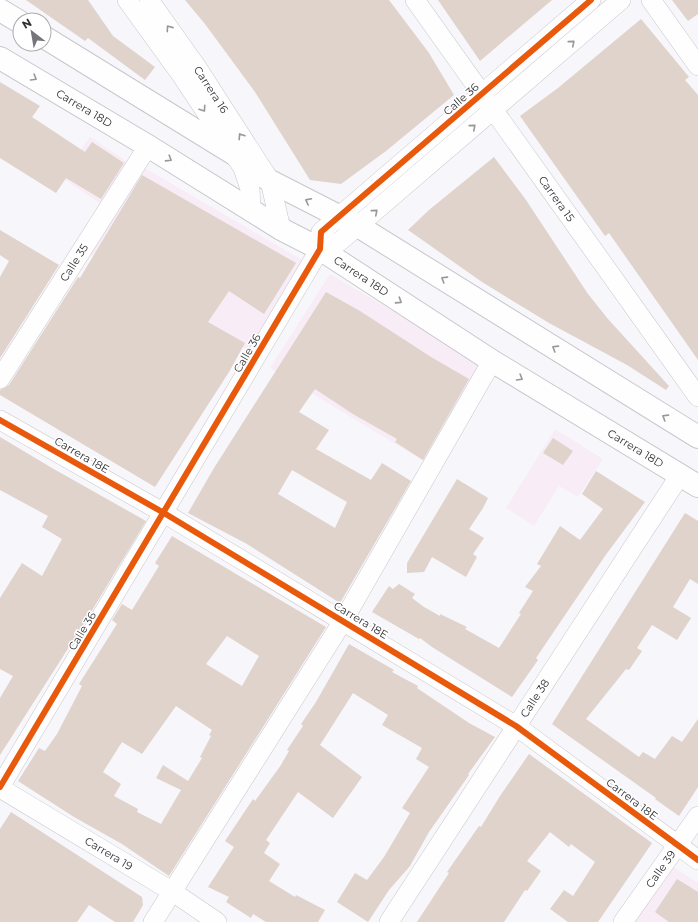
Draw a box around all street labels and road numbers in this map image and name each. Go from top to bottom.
street label: Carrera 16 [191,63,232,116]
street label: Calle 36 [440,80,482,118]
street label: Carrera 18D [54,86,115,130]
street label: Carrera 15 [536,173,578,224]
street label: Calle 35 [57,241,91,284]
street label: Carrera 18D [331,253,391,299]
street label: Calle 36 [230,331,264,375]
street label: Carrera 18D [605,426,666,470]
street label: Carrera 18E [52,434,112,476]
street label: Carrera 18E [331,598,391,642]
street label: Calle 36 [65,609,99,653]
street label: Calle 38 [517,676,552,720]
street label: Carrera 18E [603,775,661,823]
street label: Carrera 19 [82,834,136,873]
street label: Calle 39 [643,847,679,890]

